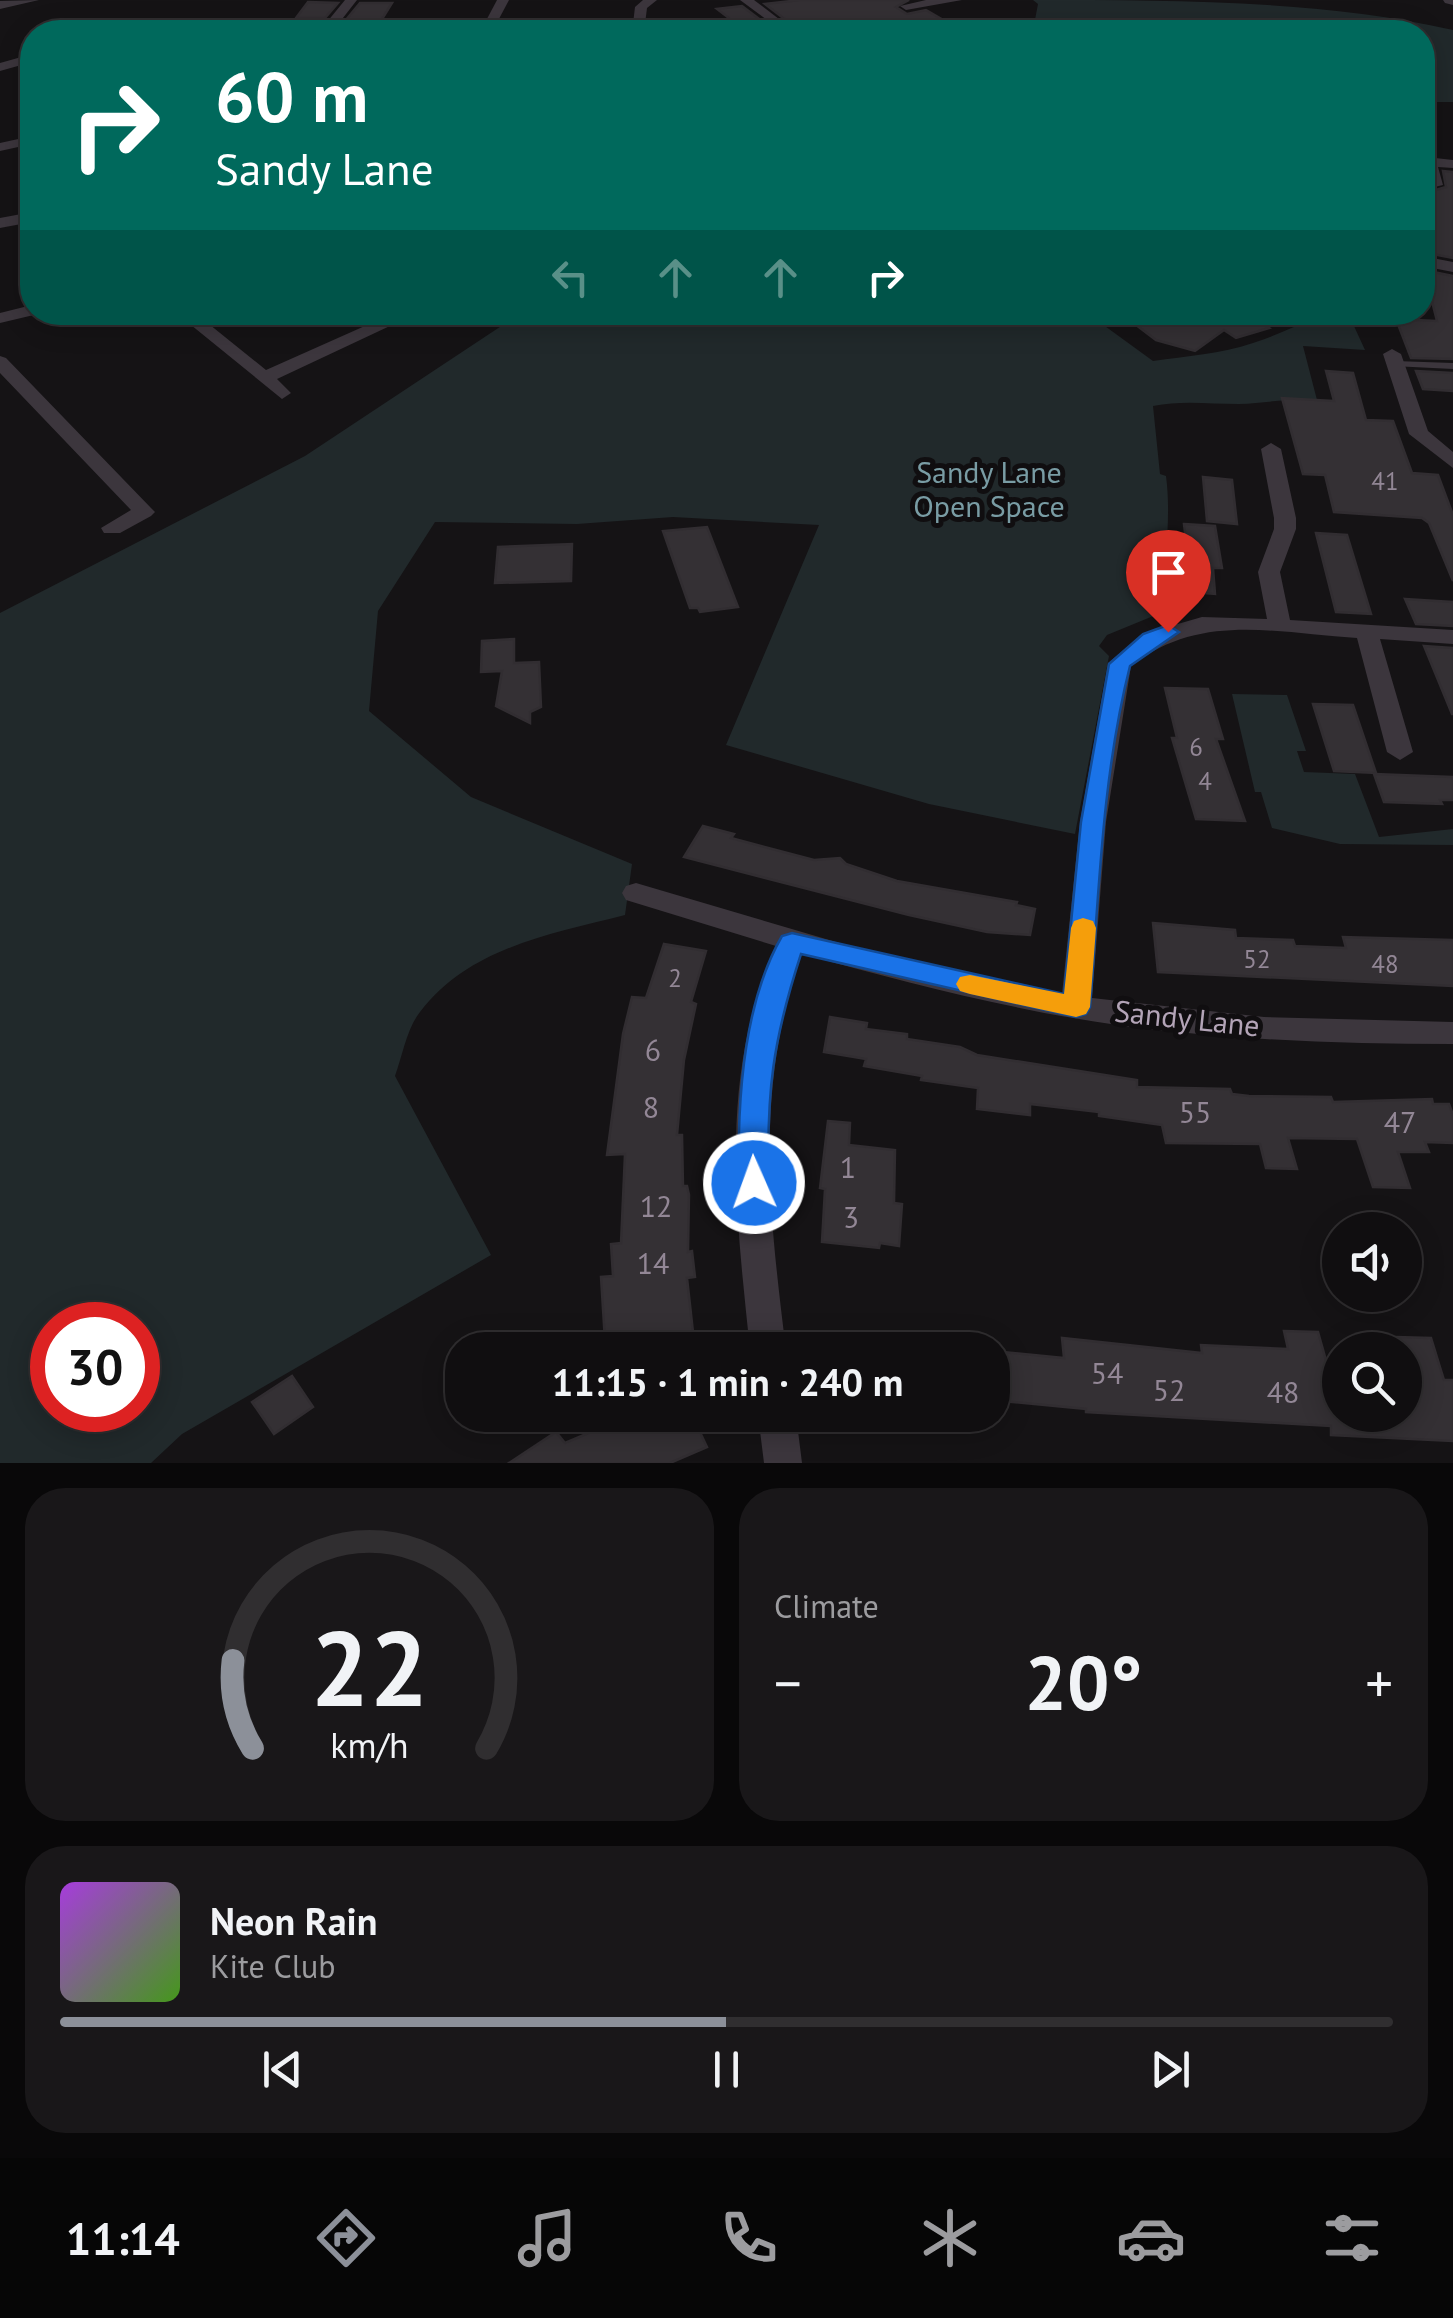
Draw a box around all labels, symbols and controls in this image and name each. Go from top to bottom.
text: 60 m [215,51,368,141]
icon: right [50,60,180,190]
text: Sandy Lane [215,139,434,197]
icon: left [543,250,598,305]
icon: ahead [648,250,703,305]
icon: ahead [753,250,808,305]
icon: right [858,250,913,305]
park label: Sandy Lane Open Space [913,452,1065,525]
house number: 41 [1371,465,1399,497]
pin [1126,530,1211,633]
icon: arrive [1141,545,1196,600]
house number: 6 [1189,731,1203,763]
house number: 4 [1198,765,1212,797]
house number: 52 [1243,943,1271,975]
house number: 48 [1371,948,1399,980]
house number: 2 [668,962,682,994]
street label: Sandy Lane [1113,990,1262,1045]
house number: 6 [645,1030,661,1069]
house number: 8 [643,1087,659,1126]
house number: 55 [1179,1092,1211,1131]
house number: 47 [1384,1102,1416,1141]
position arrow [702,1131,806,1235]
house number: 1 [840,1147,856,1186]
house number: 12 [640,1186,672,1225]
house number: 3 [843,1197,859,1236]
map controls [1322,1212,1422,1432]
button: sound [1322,1212,1422,1312]
house number: 14 [637,1243,669,1282]
speed limit sign: 30 [30,1302,160,1432]
button: search [1322,1332,1422,1432]
house number: 54 [1091,1353,1123,1392]
text: 11:15 · 1 min · 240 m [552,1357,903,1406]
house number: 52 [1153,1370,1185,1409]
house number: 48 [1267,1372,1299,1411]
text: Climate [774,1585,879,1627]
text: 22 [311,1600,428,1735]
text: 20° [1025,1634,1142,1731]
text: − [774,1647,802,1718]
text: + [1365,1647,1393,1718]
text: km/h [330,1722,409,1768]
text: Neon Rain [210,1896,377,1945]
text: Kite Club [210,1945,336,1987]
icon: previous [255,2042,310,2097]
icon: pause [699,2042,754,2097]
icon: next [1143,2042,1198,2097]
icon: directions [311,2203,381,2273]
icon: music [512,2203,582,2273]
icon: phone [714,2203,784,2273]
icon: climate [915,2203,985,2273]
icon: car [1116,2203,1186,2273]
icon: filters [1317,2203,1387,2273]
text: 11:14 [66,2209,180,2267]

